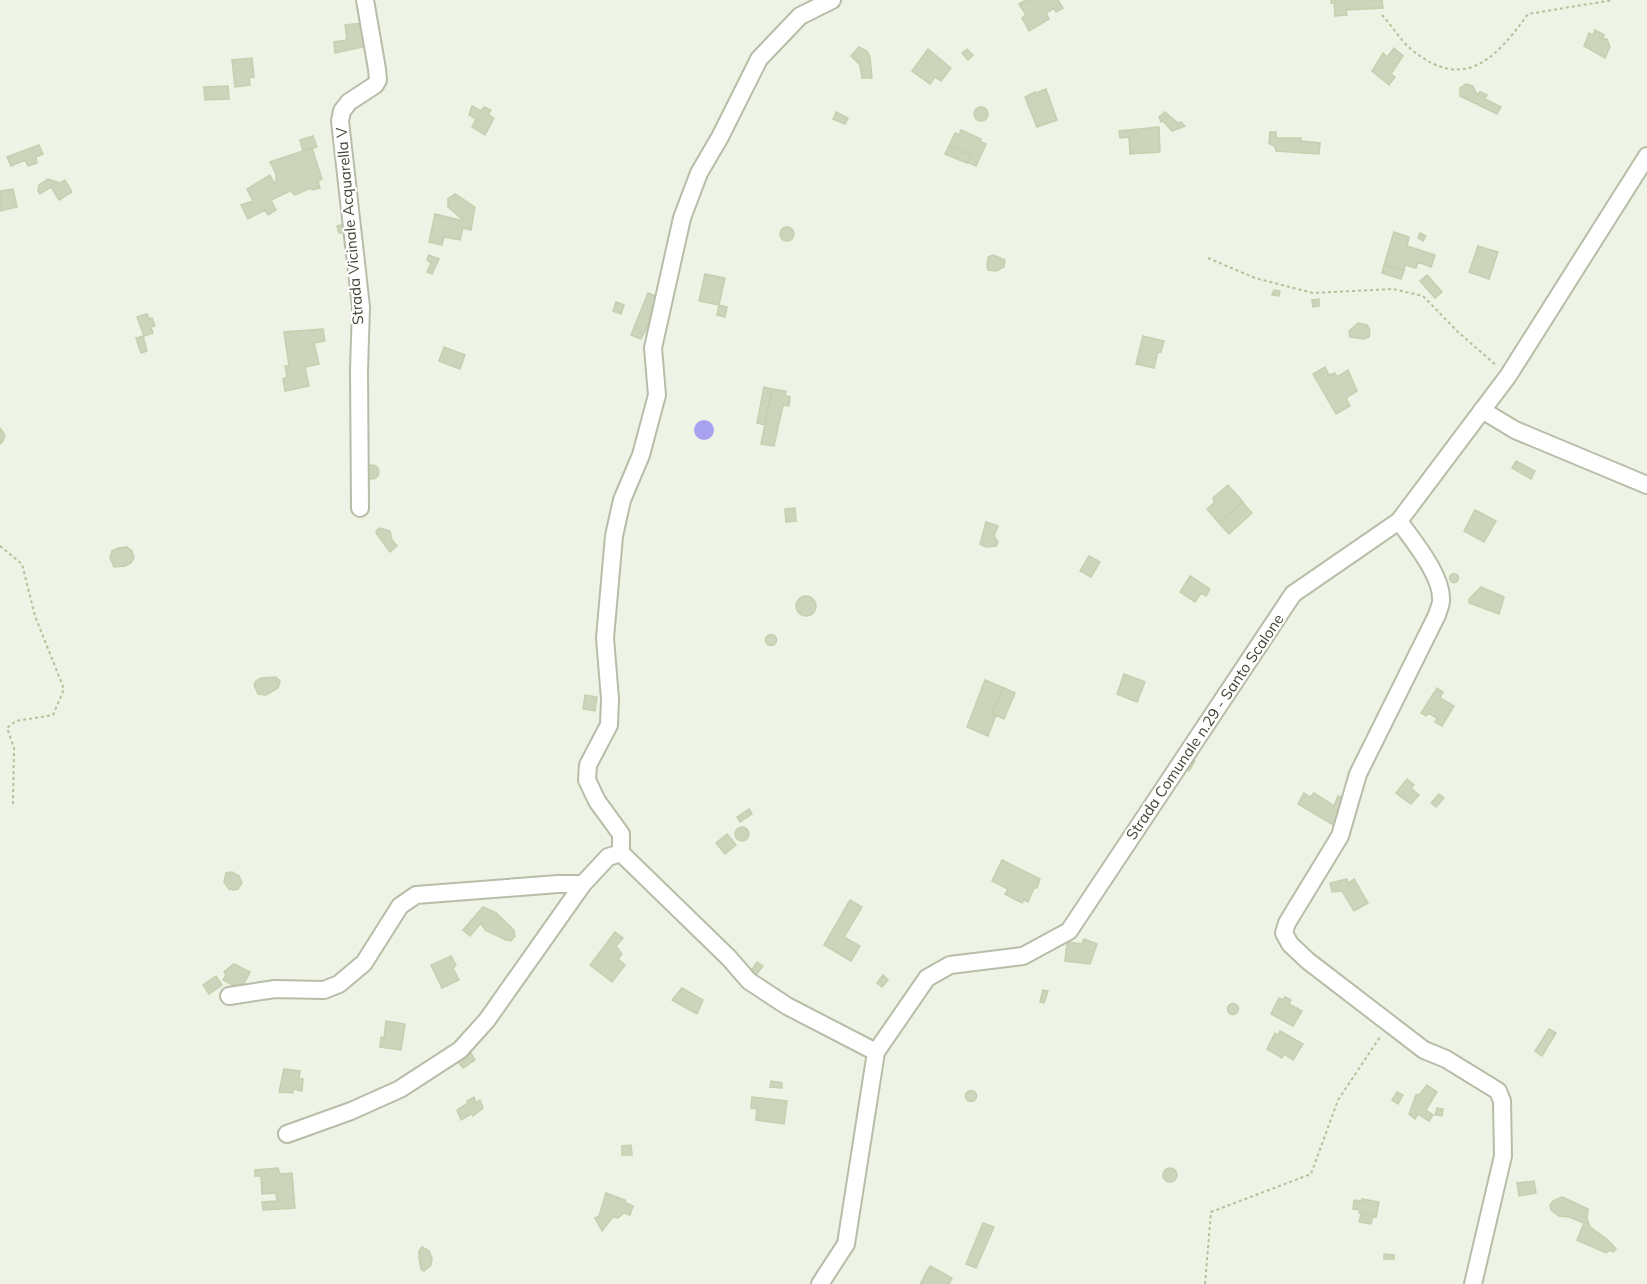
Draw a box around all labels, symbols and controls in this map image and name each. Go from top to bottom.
street label: Strada Vicinale Acquarella V [331,126,368,326]
street label: Strada Comunale n.29 - Santo Scalone [1122,610,1288,843]

